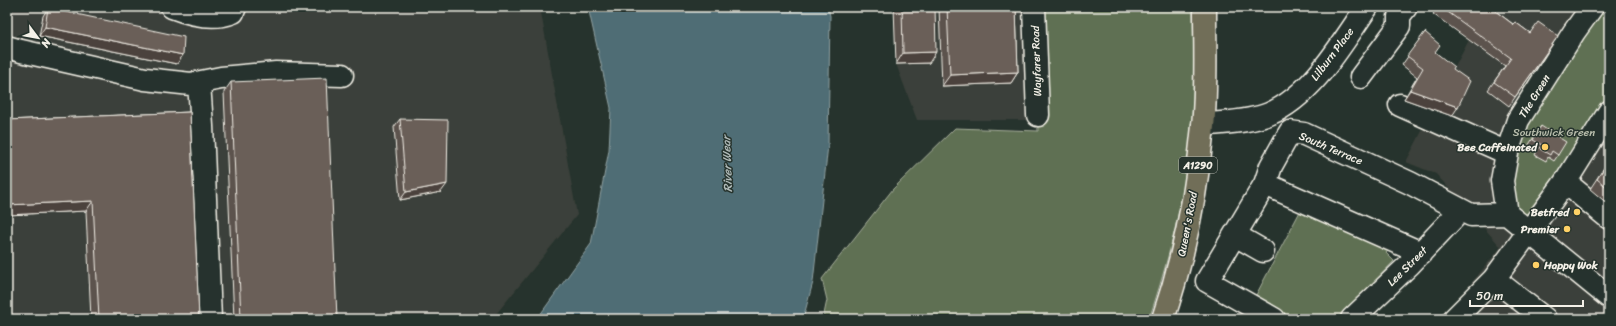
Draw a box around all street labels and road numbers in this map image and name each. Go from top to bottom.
street label: Lilburn Place [1306,23,1359,85]
street label: Wayfarer Road [1026,24,1047,97]
street label: The Green [1513,71,1555,122]
street label: South Terrace [1296,126,1366,171]
road number: A1290 [1179,157,1217,173]
street label: Queen's Road [1172,189,1203,258]
street label: Lee Street [1383,241,1432,291]

